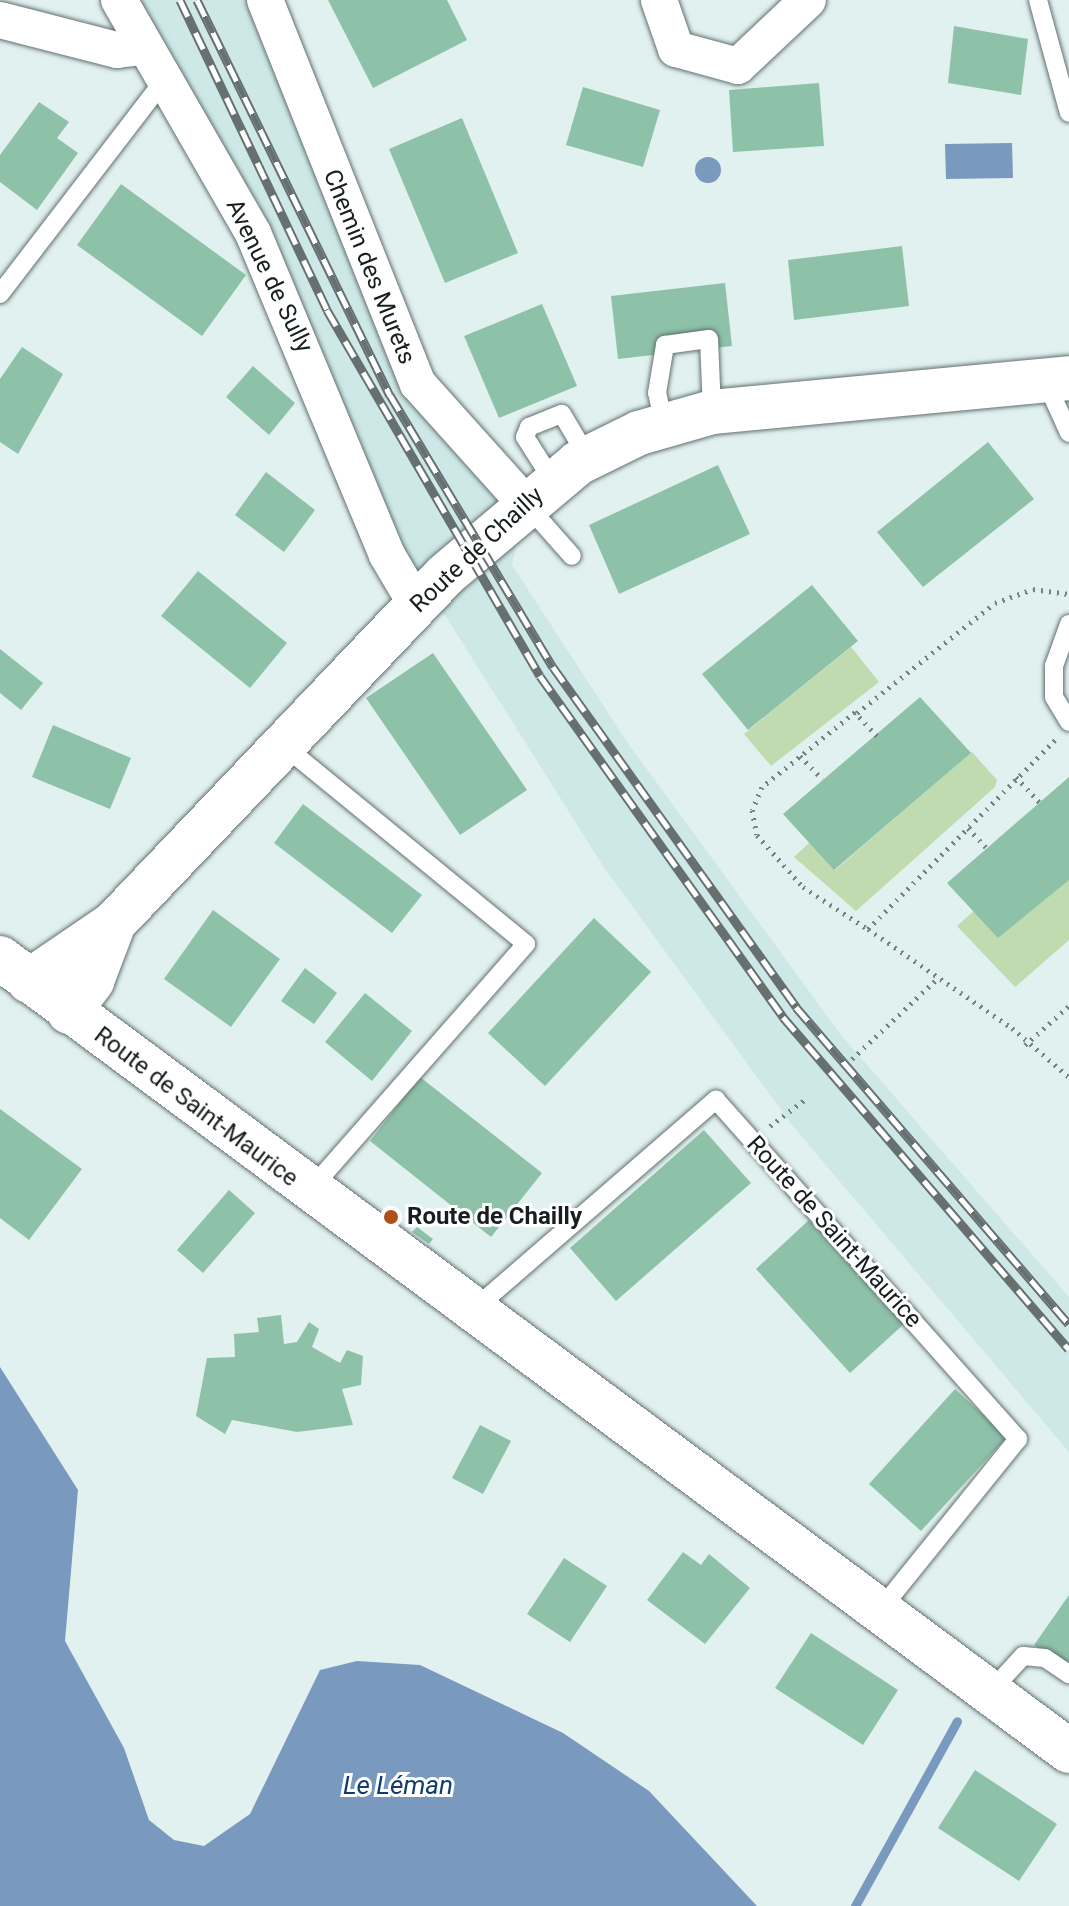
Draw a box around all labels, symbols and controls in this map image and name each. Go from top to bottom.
street label: Chemin des Murets [317,165,421,369]
street label: Avenue de Sully [219,195,319,357]
street label: Route de Chailly [405,481,549,619]
street label: Route de Saint-Maurice [88,1021,304,1193]
street label: Route de Saint-Maurice [740,1130,928,1334]
place label: Route de Chailly [407,1203,582,1231]
marker: Route de Chailly [382,1208,400,1226]
water label: Le Léman [343,1770,453,1802]

